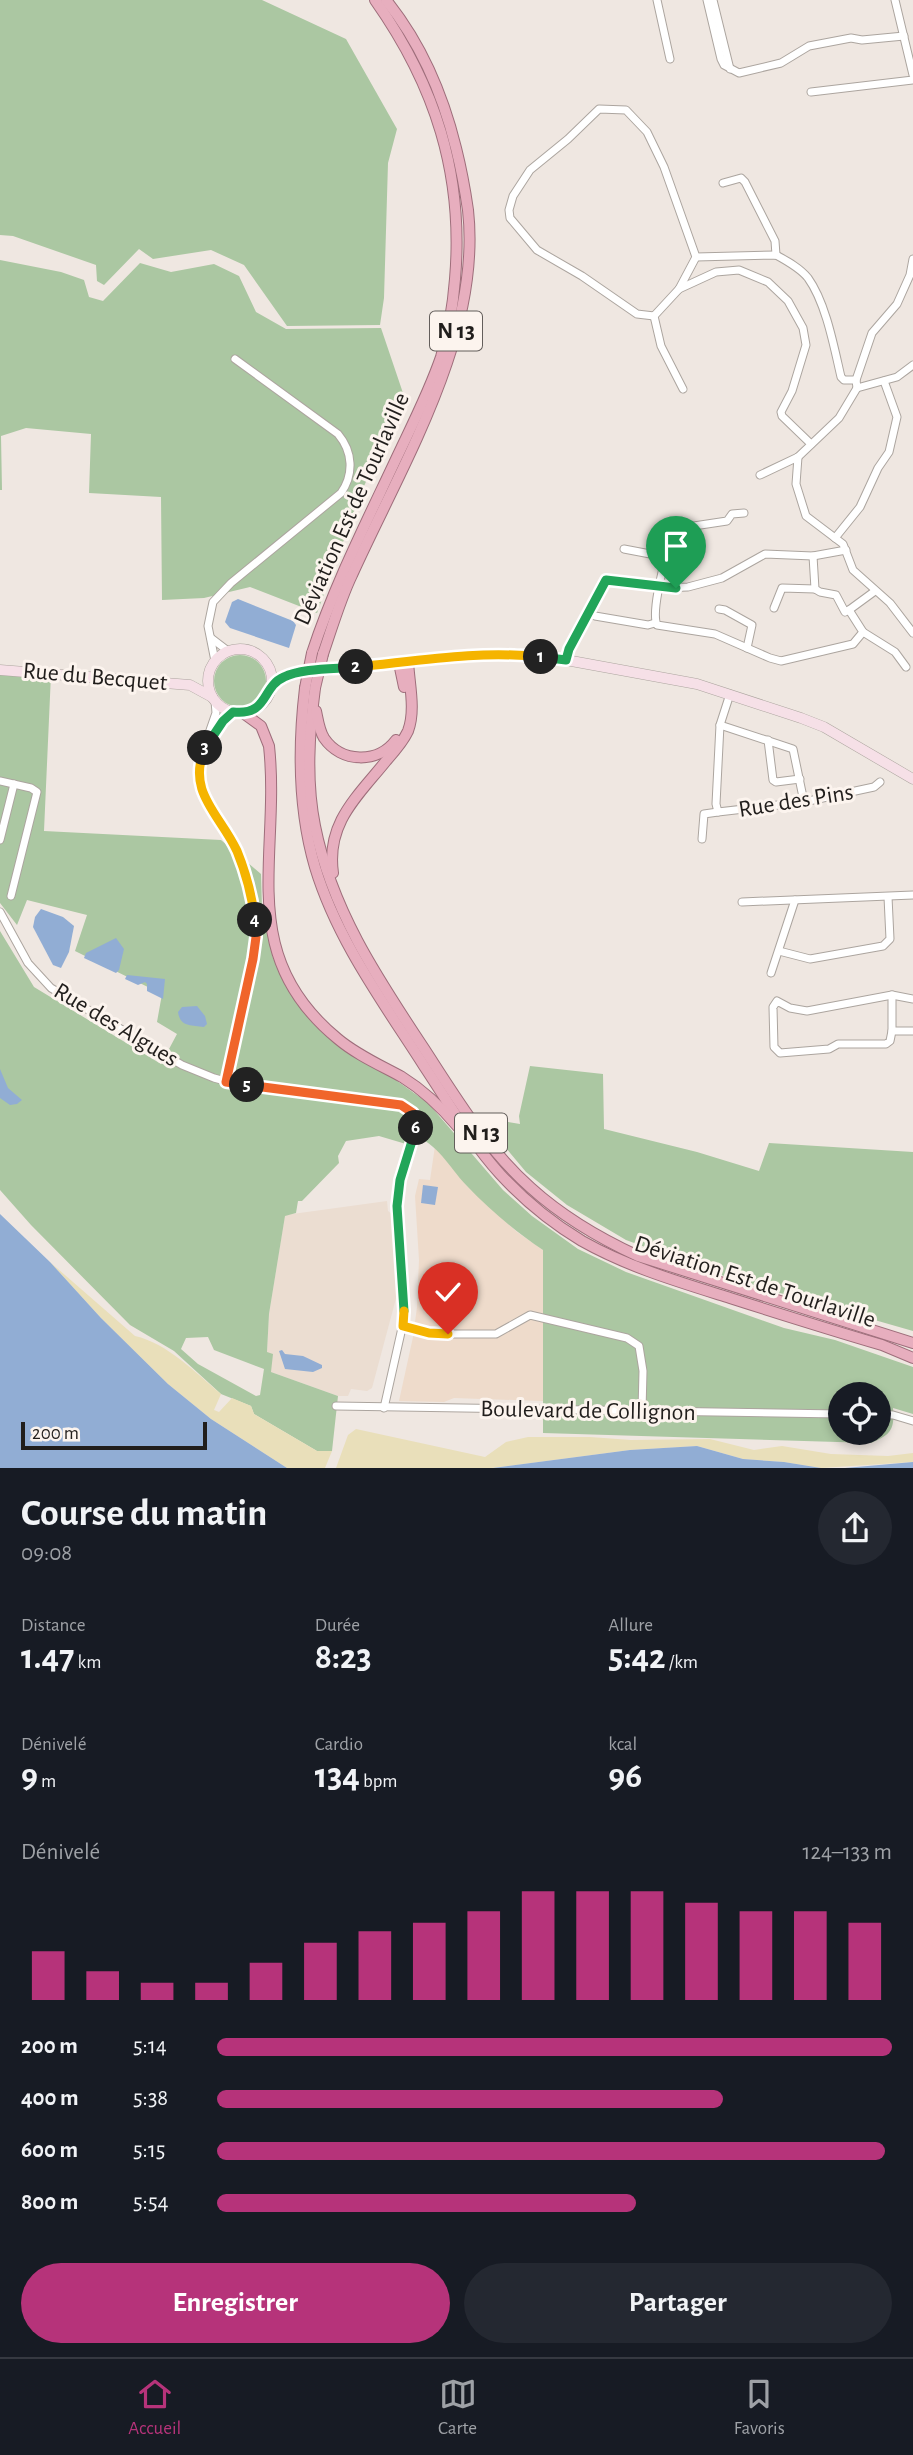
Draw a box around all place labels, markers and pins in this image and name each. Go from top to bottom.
pin [646,516,706,588]
pin: 1 [524,640,558,674]
pin: 2 [338,650,374,684]
pin: 3 [188,730,222,766]
pin: 4 [238,902,272,937]
pin: 5 [230,1068,264,1102]
pin: 6 [398,1110,434,1146]
pin [418,1262,478,1334]

